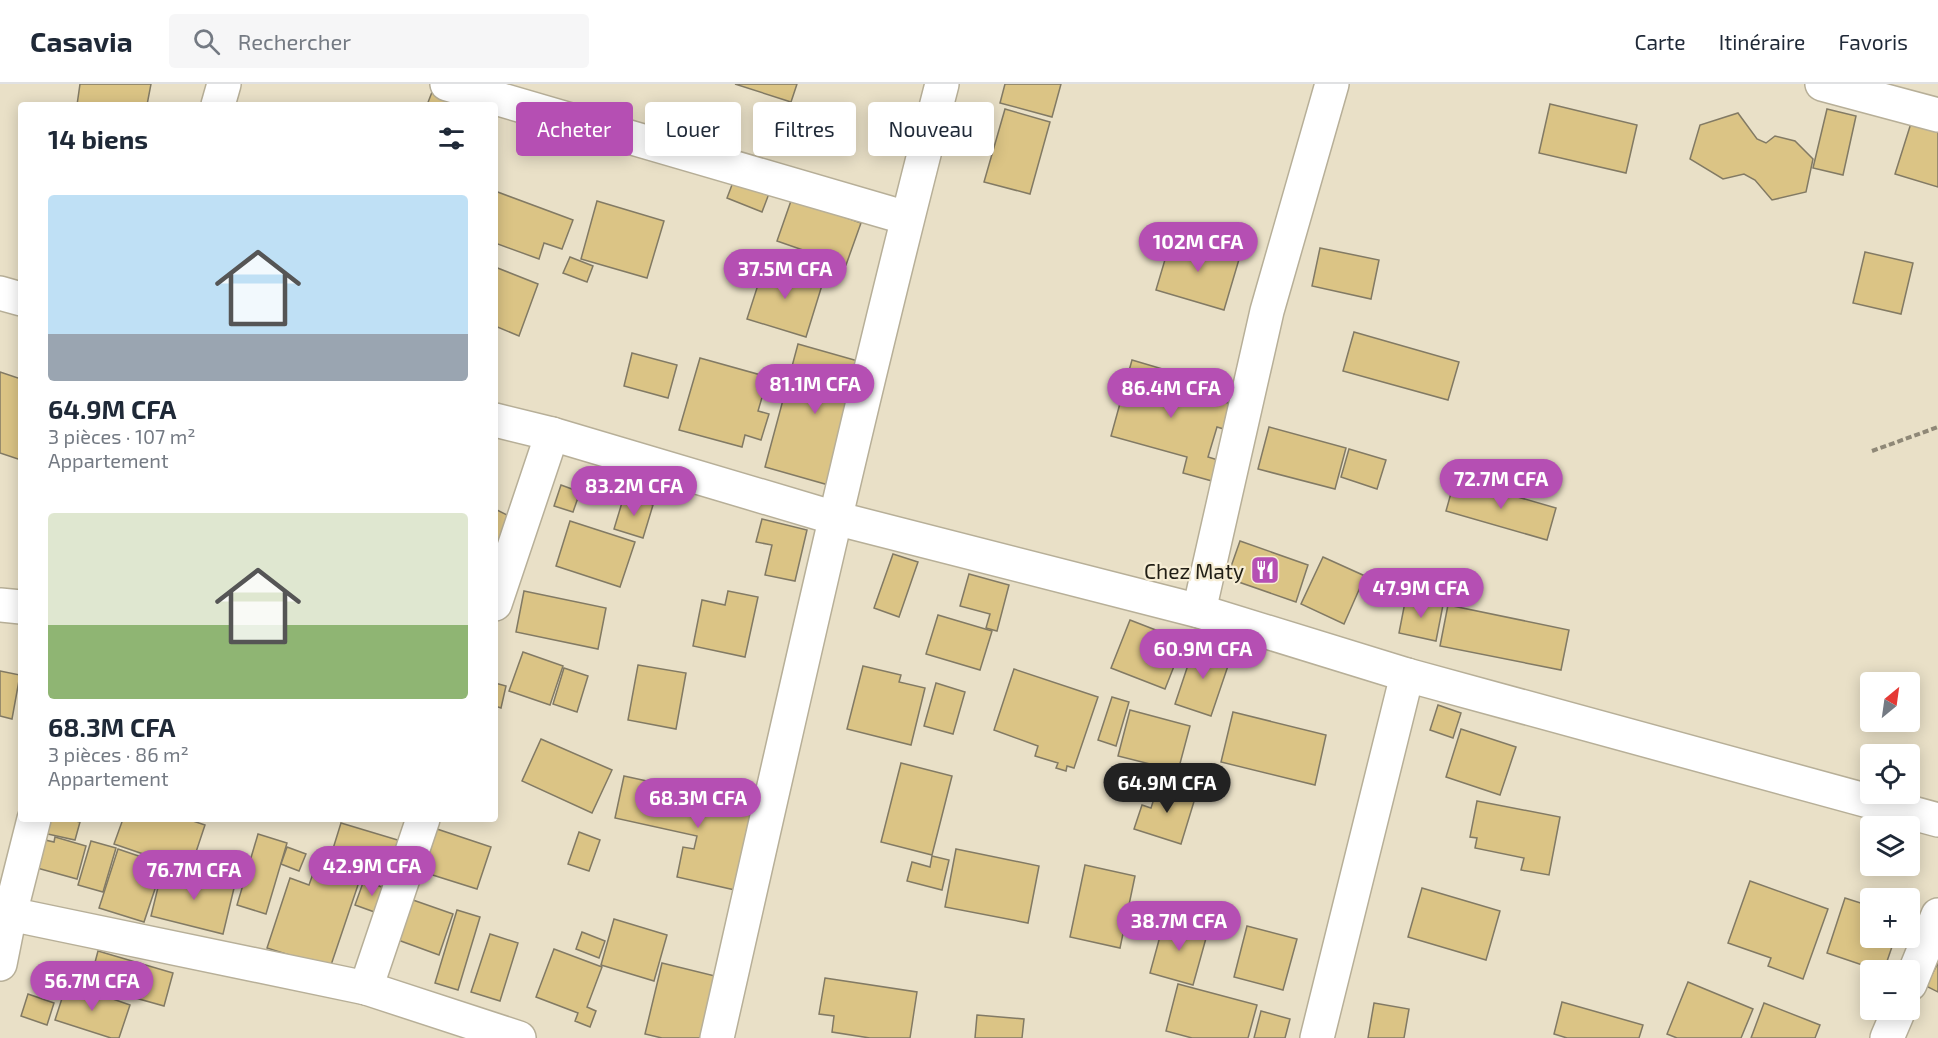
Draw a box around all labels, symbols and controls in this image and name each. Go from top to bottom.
search box [169,14,589,68]
text: Casavia [30,24,133,58]
icon: search [190,25,223,58]
text: Rechercher [238,28,351,54]
text: Carte [1634,29,1686,54]
text: Itinéraire [1719,29,1805,54]
text: Favoris [1838,29,1908,54]
chip: Acheter [516,102,633,156]
chip: Louer [645,102,741,156]
chip: Filtres [753,102,856,156]
chip: Nouveau [868,102,994,156]
icon: filters [435,122,468,155]
text: 14 biens [48,123,148,154]
pin: 102M CFA [1136,222,1260,273]
text: 102M CFA [1153,229,1243,253]
icon: home [204,234,312,342]
pin: 37.5M CFA [716,249,854,300]
text: 37.5M CFA [738,256,832,280]
pin: 81.1M CFA [746,364,884,415]
pin: 86.4M CFA [1102,368,1240,419]
text: 81.1M CFA [769,371,861,395]
text: 86.4M CFA [1121,375,1221,399]
text: 64.9M CFA [48,393,177,424]
text: 3 pièces · 107 m² [48,424,196,448]
text: Appartement [48,448,169,472]
pin: 72.7M CFA [1432,459,1570,510]
pin: 83.2M CFA [565,466,703,517]
text: 72.7M CFA [1454,466,1548,490]
text: 83.2M CFA [585,473,683,497]
icon: home [204,552,312,660]
restaurant icon: Chez Maty [1249,554,1281,586]
place label: Chez Maty [1144,558,1244,583]
pin: 47.9M CFA [1352,568,1490,619]
text: 47.9M CFA [1373,575,1469,599]
pin: 60.9M CFA [1134,629,1272,680]
text: 60.9M CFA [1154,636,1252,660]
north arrow [1860,672,1920,732]
map controls [1860,672,1920,1020]
text: 68.3M CFA [48,711,176,742]
text: 3 pièces · 86 m² [48,742,189,766]
button: locate [1860,744,1920,804]
pin: 64.9M CFA [1098,763,1236,814]
text: Appartement [48,766,169,790]
text: 64.9M CFA [1118,770,1216,794]
pin: 68.3M CFA [629,778,767,829]
text: 68.3M CFA [649,785,747,809]
button: layers [1860,816,1920,876]
pin: 42.9M CFA [303,846,441,897]
pin: 76.7M CFA [125,850,263,901]
text: 42.9M CFA [323,853,421,877]
text: 76.7M CFA [147,857,241,881]
button: + [1860,888,1920,948]
pin: 38.7M CFA [1110,901,1248,952]
text: 38.7M CFA [1131,908,1227,932]
button: − [1860,960,1920,1020]
pin: 56.7M CFA [23,961,161,1012]
text: 56.7M CFA [44,968,140,992]

